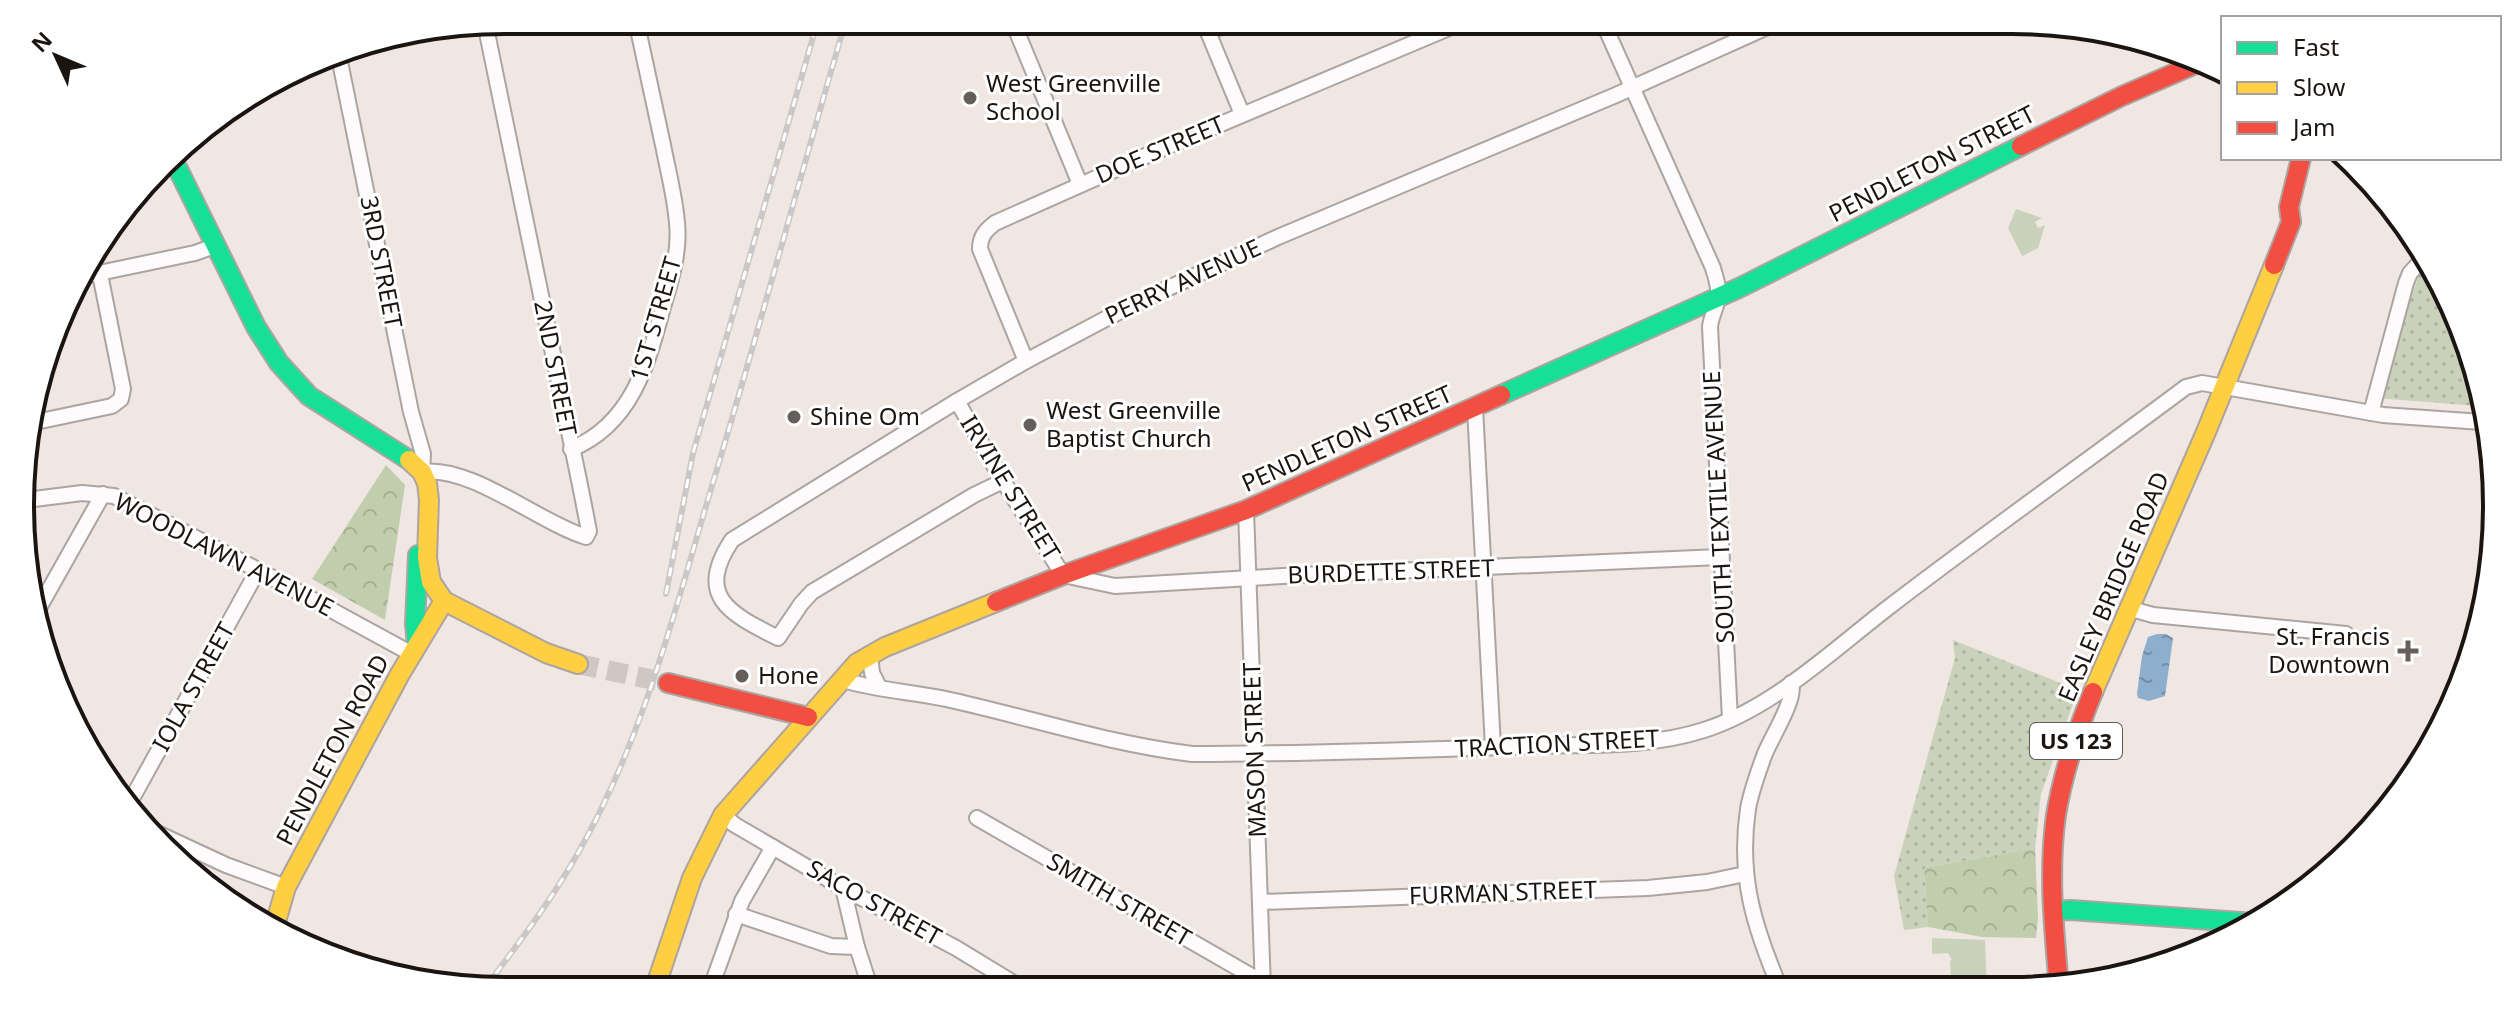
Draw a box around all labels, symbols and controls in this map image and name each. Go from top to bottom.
north arrow [16,16,96,96]
legend [2221,16,2501,160]
text: N [24,25,58,58]
text: Fast [2293,30,2339,63]
place label: West Greenville School [986,66,1161,127]
text: Slow [2293,70,2345,103]
marker: West Greenville School [961,89,979,107]
street label: PENDLETON STREET [1823,96,2041,229]
street label: DOE STREET [1090,106,1230,191]
text: Jam [2291,110,2335,143]
street label: 3RD STREET [354,193,412,331]
street label: PERRY AVENUE [1099,230,1266,331]
street label: 1ST STREET [621,252,688,385]
street label: 2ND STREET [527,297,586,439]
street label: SOUTH TEXTILE AVENUE [1694,370,1741,644]
street label: PENDLETON STREET [1236,376,1457,499]
place label: West Greenville Baptist Church [1046,393,1221,454]
place label: Shine Om [810,399,920,432]
marker: Shine Om [785,408,803,426]
street label: IRVINE STREET [954,409,1069,566]
marker: West Greenville Baptist Church [1021,416,1039,434]
street label: EASLEY BRIDGE ROAD [2049,466,2176,706]
street label: WOODLAWN AVENUE [109,484,340,623]
street label: BURDETTE STREET [1287,550,1496,591]
street label: IOLA STREET [144,615,242,757]
place label: St. Francis Downtown [2268,619,2390,680]
marker: St. Francis Downtown [2397,640,2419,662]
street label: PENDLETON ROAD [267,648,396,850]
place label: Hone [758,658,819,691]
street label: MASON STREET [1234,661,1273,838]
marker: Hone [733,667,751,685]
street label: TRACTION STREET [1454,721,1661,764]
road number: US 123 [2030,723,2122,759]
street label: SMITH STREET [1041,844,1199,954]
street label: SACO STREET [801,851,949,953]
street label: FURMAN STREET [1408,872,1598,911]

